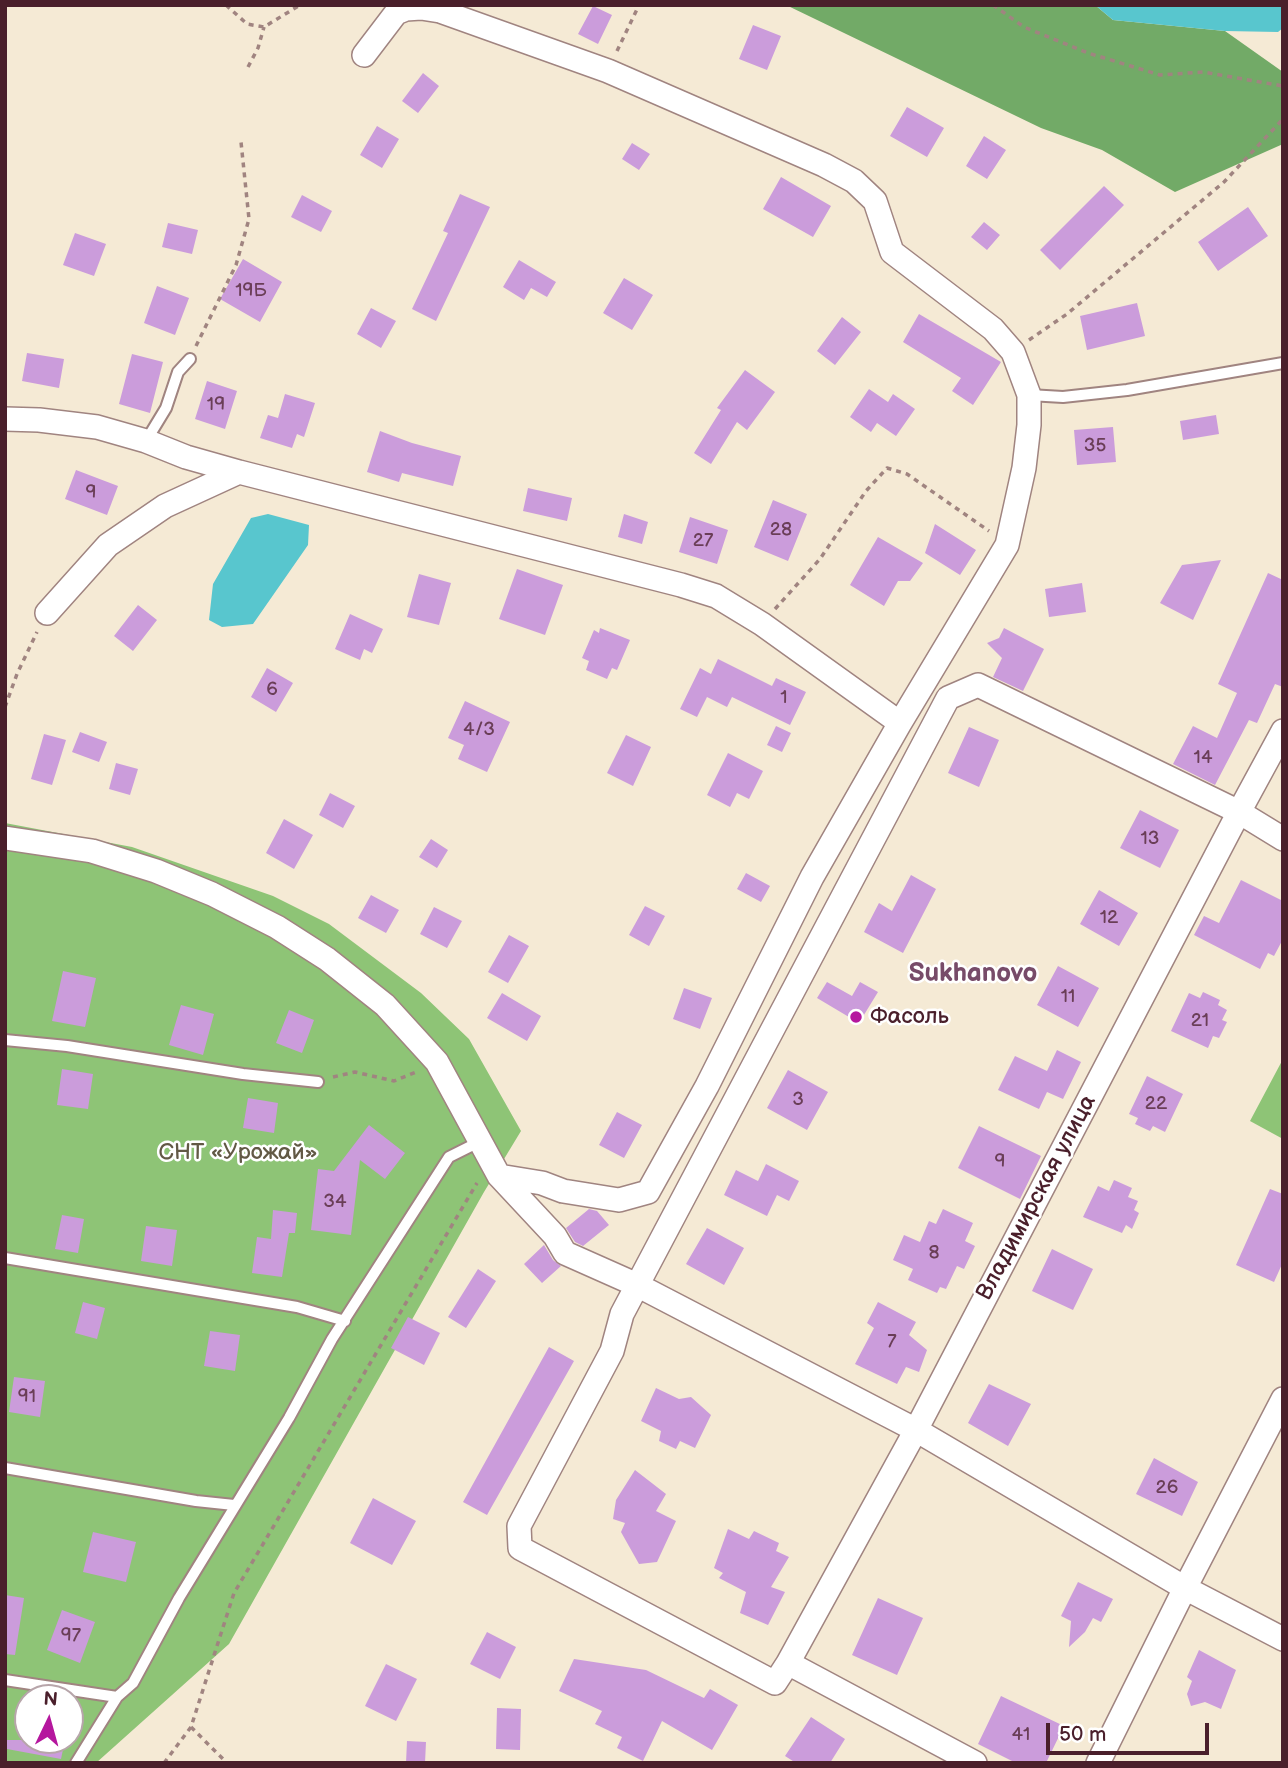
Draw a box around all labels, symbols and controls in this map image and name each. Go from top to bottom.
house number: 19Б [235,280,267,302]
house number: 19 [207,394,225,416]
house number: 35 [1084,435,1106,457]
house number: 9 [86,482,96,504]
house number: 28 [770,519,792,541]
house number: 27 [693,530,713,552]
house number: 6 [266,679,278,701]
house number: 1 [780,687,788,709]
house number: 4/3 [463,719,495,741]
house number: 14 [1194,747,1212,769]
house number: 13 [1140,828,1160,850]
house number: 12 [1100,907,1118,929]
district label: Sukhanovo [909,958,1037,990]
house number: 11 [1061,986,1075,1008]
place label: Фасоль [870,1003,949,1031]
marker: Фасоль [848,1009,864,1025]
house number: 21 [1191,1010,1209,1032]
house number: 3 [792,1089,804,1111]
street label: Владимирская улица [971,1091,1103,1305]
house number: 22 [1145,1093,1167,1115]
park label: СНТ «Урожай» [158,1139,318,1167]
house number: 9 [995,1151,1005,1173]
house number: 34 [323,1191,347,1213]
house number: 8 [928,1242,940,1264]
house number: 7 [887,1331,897,1353]
house number: 91 [18,1386,36,1408]
house number: 26 [1156,1477,1178,1499]
house number: 97 [61,1625,81,1647]
north arrow [14,1684,84,1754]
text: N [43,1687,59,1712]
scale bar [1050,1708,1213,1752]
text: 50 m [1059,1722,1106,1747]
house number: 41 [1012,1724,1030,1746]

